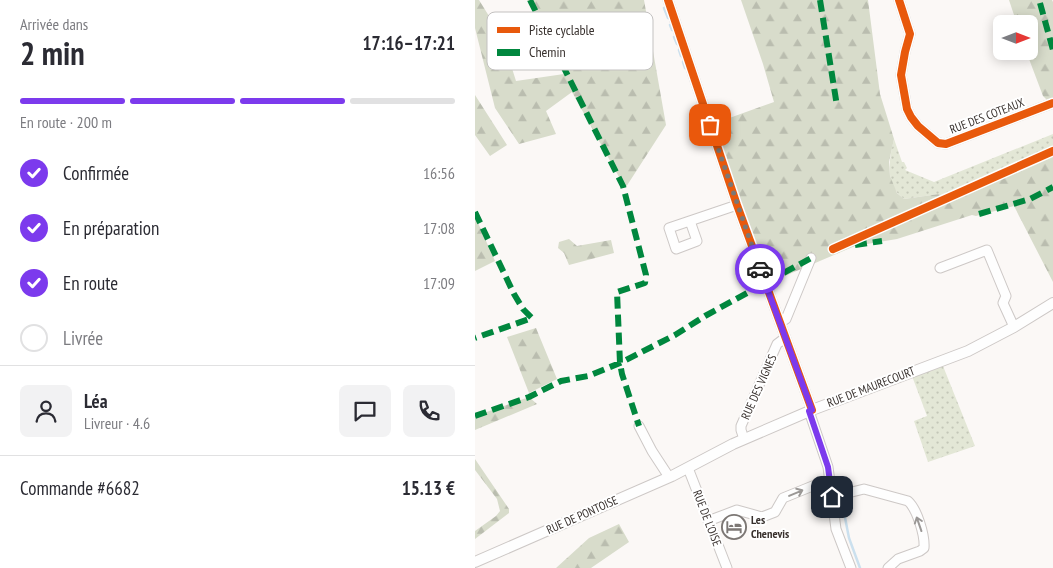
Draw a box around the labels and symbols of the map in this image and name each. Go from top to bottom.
legend [487,12,653,70]
north arrow [993,15,1037,60]
text: Piste cyclable [529,21,595,39]
text: Chemin [529,43,566,61]
street label: RUE DES COTEAUX [947,94,1026,137]
pin [689,104,731,146]
courier [735,244,785,294]
street label: RUE DES VIGNES [738,352,780,422]
street label: RUE DE MAURECOURT [825,363,917,410]
pin [811,476,853,518]
one-way arrow [789,487,804,496]
street label: RUE DE L'OISE [690,488,725,548]
street label: RUE DE PONTOISE [544,492,620,537]
place label: Les Chenevis [751,512,789,541]
hotel icon: Les Chenevis [721,514,747,540]
one-way arrow [914,517,923,533]

